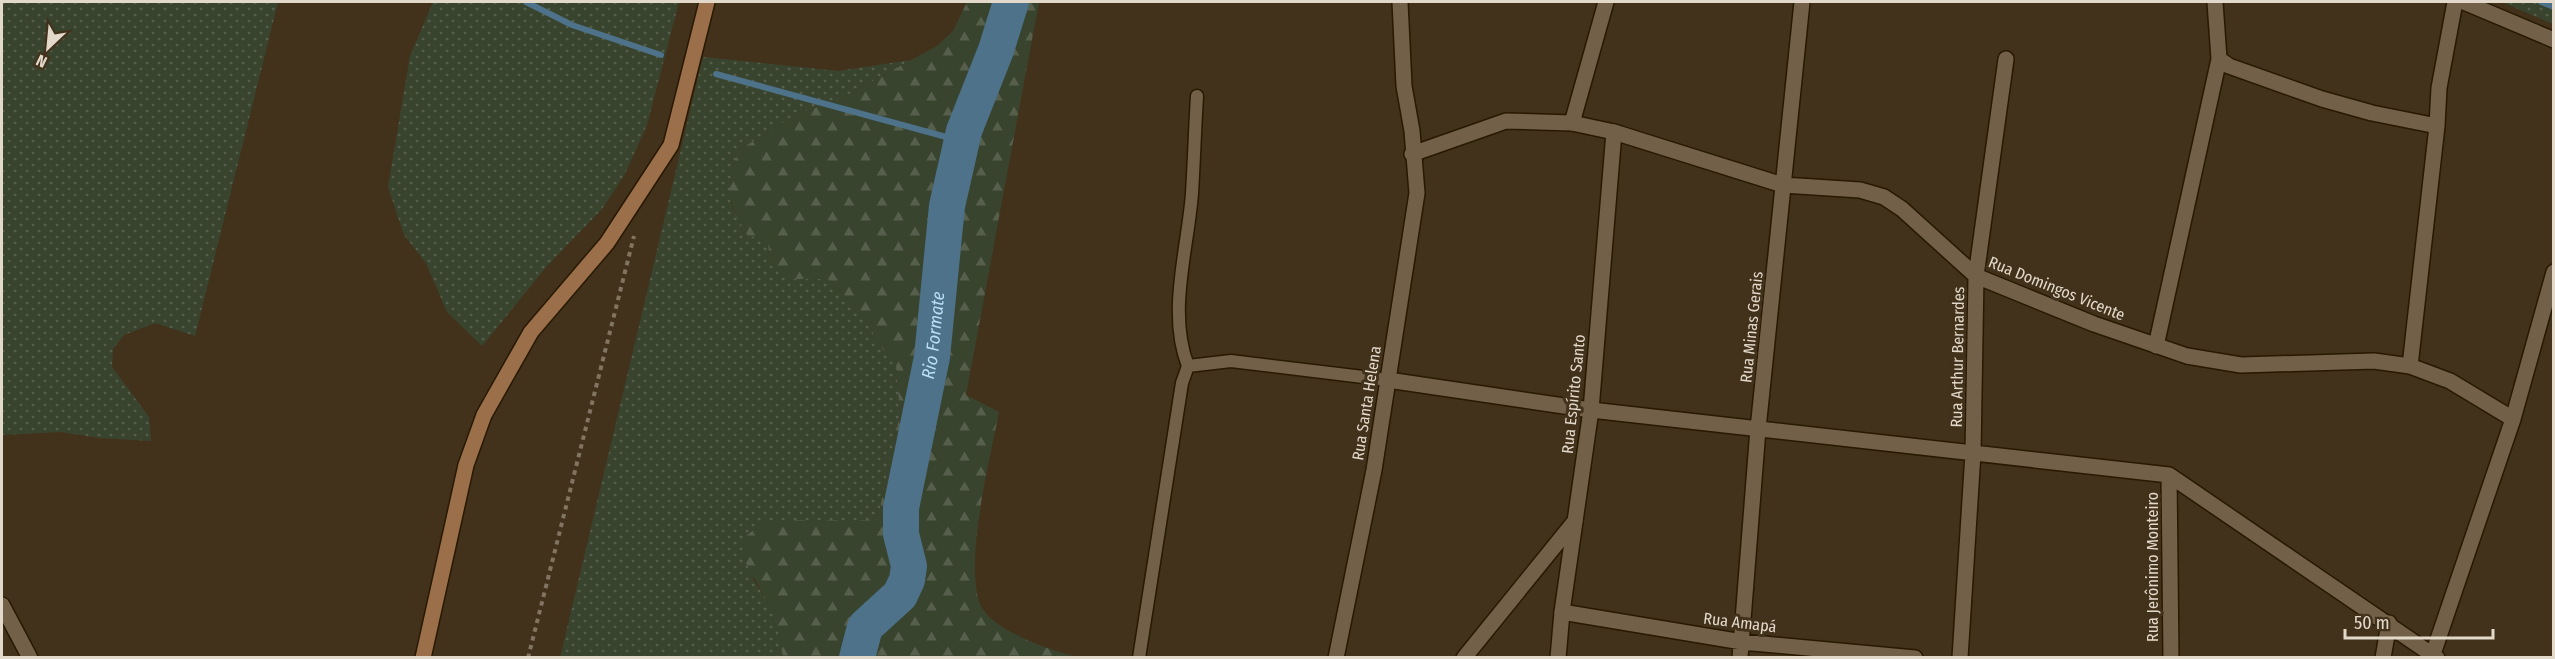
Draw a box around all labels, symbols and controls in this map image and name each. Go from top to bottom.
north arrow [18,18,78,78]
text: N [33,50,50,72]
street label: Rua Domingos Vicente [1986,252,2128,325]
street label: Rua Minas Gerais [1736,270,1767,384]
street label: Rua Arthur Bernardes [1947,286,1968,428]
water label: Rio Formate [917,290,949,381]
street label: Rua Espírito Santo [1558,333,1589,455]
street label: Rua Santa Helena [1348,344,1385,462]
street label: Rua Jerônimo Monteiro [2143,492,2162,642]
scale bar [2345,602,2494,640]
street label: Rua Amapá [1702,609,1778,636]
text: 50 m [2354,612,2390,634]

